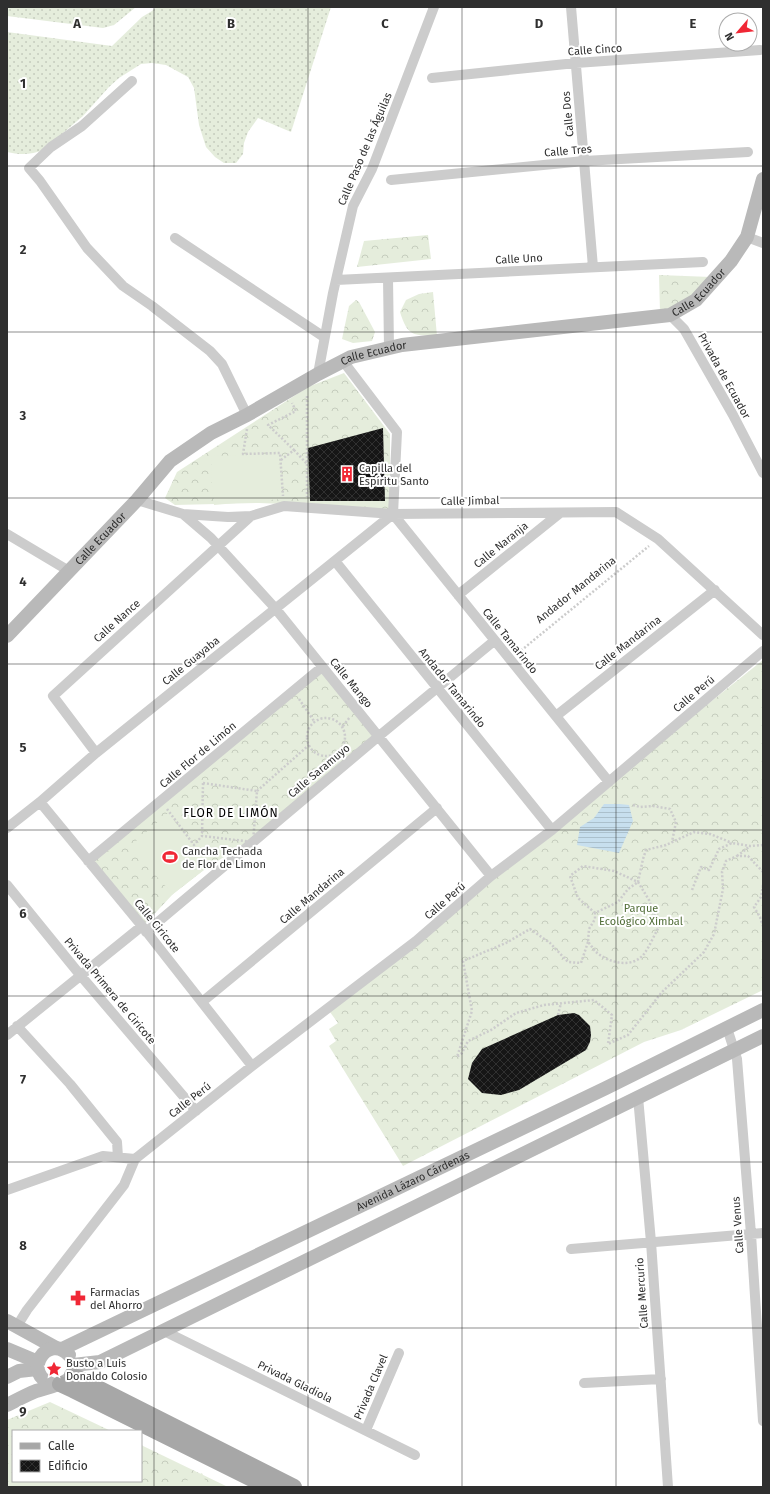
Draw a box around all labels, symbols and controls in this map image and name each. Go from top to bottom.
north arrow [718,12,758,52]
text: A [72,16,81,31]
text: B [227,16,235,31]
text: C [381,16,389,31]
text: D [535,16,544,31]
text: E [690,16,697,31]
text: N [722,30,737,43]
street label: Calle Cinco [567,42,623,58]
text: 1 [20,76,26,91]
street label: Calle Paso de las Águilas [334,90,395,207]
street label: Calle Dos [560,91,576,137]
street label: Calle Tres [544,142,592,160]
text: 2 [20,242,27,257]
street label: Calle Uno [495,251,543,267]
street label: Calle Ecuador [669,265,728,319]
street label: Privada de Ecuador [695,331,753,422]
street label: Calle Ecuador [338,338,408,368]
text: 3 [19,408,27,423]
place label: Capilla del Espíritu Santo [359,462,429,488]
building icon: Capilla del Espíritu Santo [338,465,356,483]
street label: Calle Jimbal [441,494,499,508]
street label: Calle Ecuador [72,509,129,567]
street label: Calle Naranja [471,519,531,571]
street label: Andador Mandarina [534,554,618,626]
text: 4 [19,574,27,589]
street label: Calle Nance [91,597,143,645]
street label: Calle Tamarindo [480,606,540,676]
street label: Calle Mandarina [592,613,664,673]
street label: Calle Guayaba [160,634,222,688]
street label: Andador Tamarindo [416,646,488,730]
street label: Calle Mango [327,656,375,710]
street label: Calle Perú [671,673,717,715]
street label: Calle Flor de Limón [157,719,239,791]
text: 5 [20,740,27,755]
street label: Calle Saramuyo [285,741,353,801]
district label: FLOR DE LIMÓN [183,805,279,820]
place label: Cancha Techada de Flor de Limon [182,845,266,871]
sports icon: Cancha Techada de Flor de Limon [161,848,179,866]
street label: Calle Mandarina [277,865,347,927]
street label: Calle Perú [422,880,468,922]
street label: Calle Ciricote [131,897,183,955]
park label: Parque Ecológico Ximbal [599,902,683,928]
text: 6 [19,906,27,921]
street label: Privada Primera de Ciricote [62,935,158,1047]
text: 7 [20,1072,26,1087]
street label: Calle Perú [166,1080,214,1120]
street label: Avenida Lázaro Cárdenas [354,1148,471,1213]
street label: Calle Venus [730,1196,746,1254]
text: 8 [19,1238,27,1253]
street label: Calle Mercurio [633,1257,651,1329]
place label: Farmacias del Ahorro [90,1286,142,1312]
pharmacy icon: Farmacias del Ahorro [69,1289,87,1307]
street label: Privada Clavel [351,1352,391,1422]
place label: Busto a Luis Donaldo Colosio [66,1357,148,1383]
street label: Privada Gladiola [255,1358,335,1406]
place icon: Busto a Luis Donaldo Colosio [45,1360,63,1378]
text: 9 [19,1404,27,1419]
legend [12,1430,142,1482]
text: Calle [48,1439,75,1453]
text: Edificio [48,1459,88,1473]

